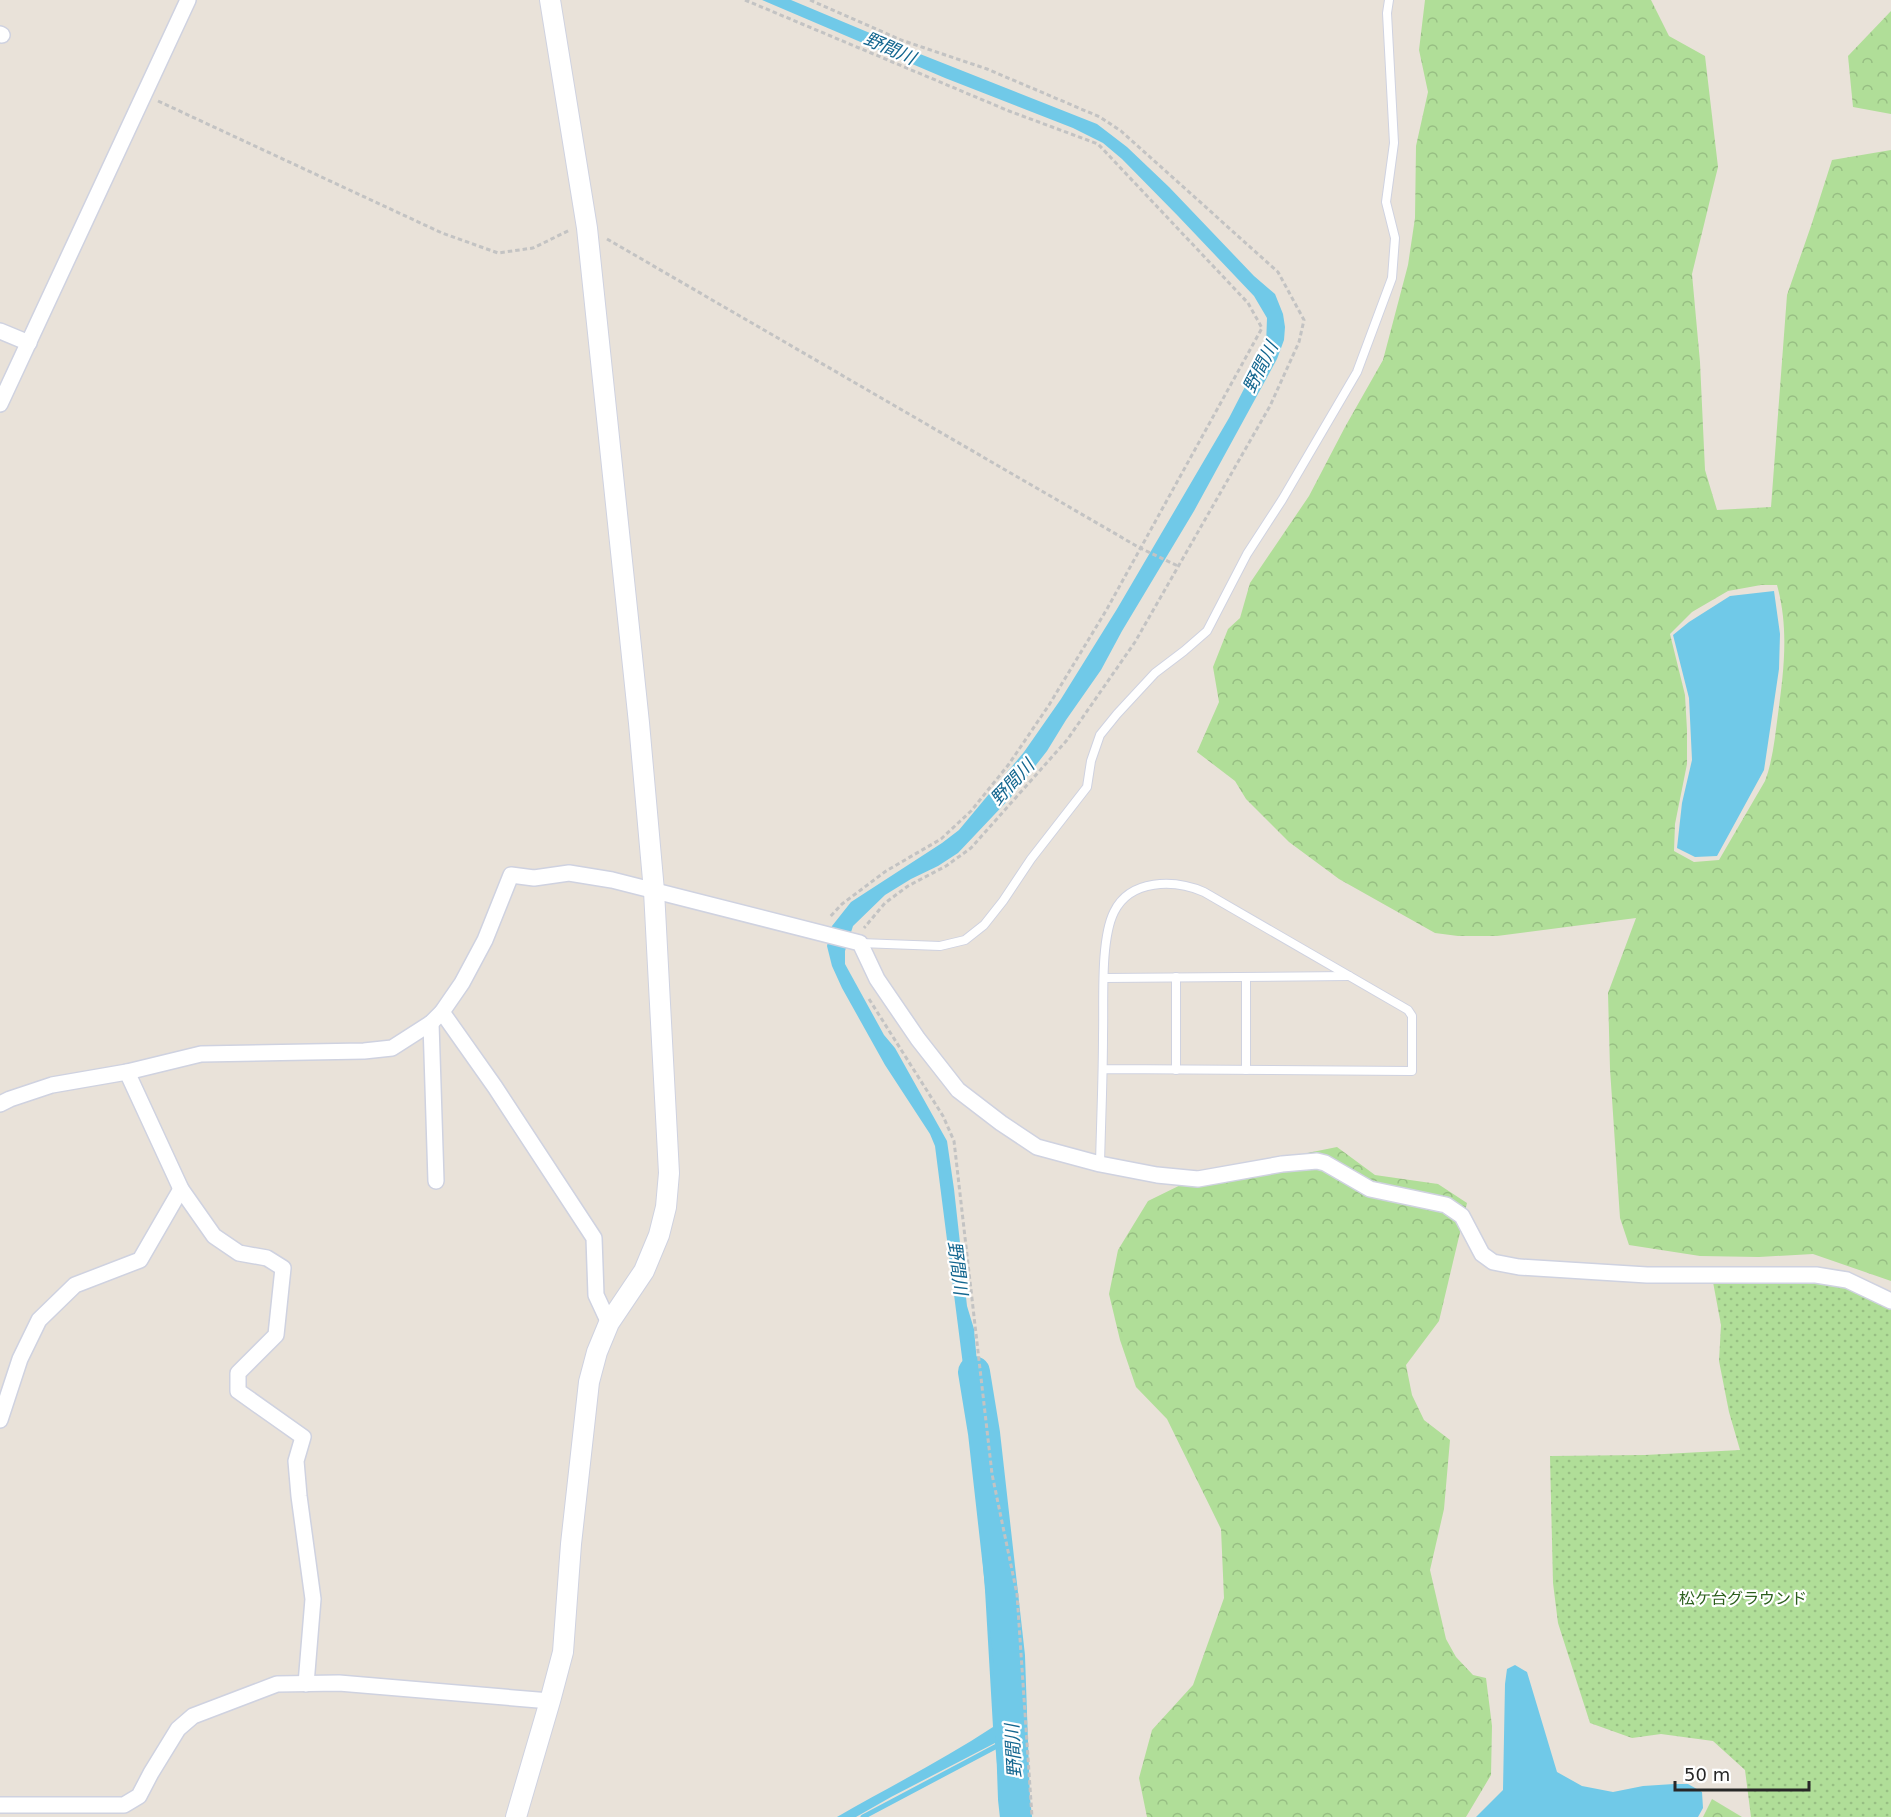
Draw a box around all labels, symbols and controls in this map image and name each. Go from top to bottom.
water label: 野間川 [861,27,921,69]
water label: 野間川 [1238,336,1283,396]
water label: 野間川 [986,754,1039,809]
water label: 野間川 [944,1240,972,1298]
park label: 松ケ台グラウンド [1679,1589,1807,1608]
water label: 野間川 [1001,1721,1025,1779]
scale bar [1675,1754,1808,1792]
text: 50 m [1684,1764,1730,1785]

